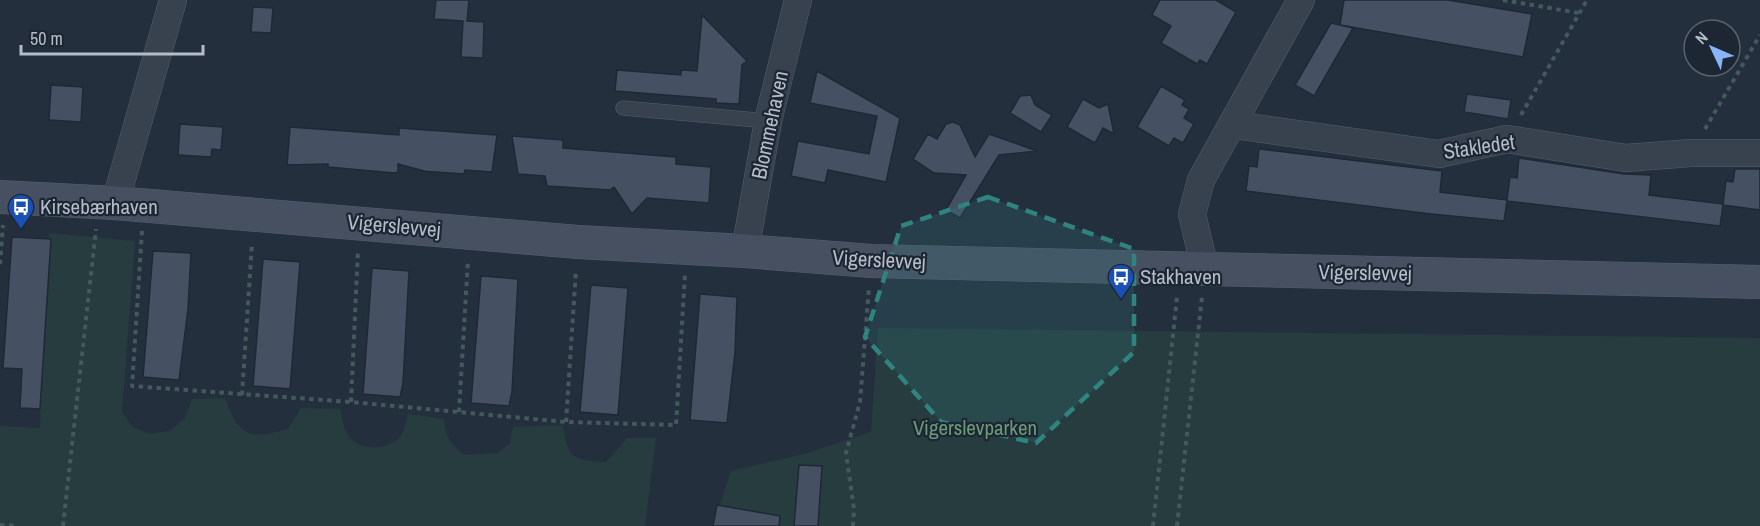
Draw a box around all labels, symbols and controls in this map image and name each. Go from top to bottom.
scale bar [21,18,202,56]
north arrow [1682,18,1742,78]
text: 50 m [30,26,63,51]
text: N [1690,27,1712,49]
street label: Blommehaven [744,68,795,182]
street label: Stakledet [1441,127,1517,166]
bus stop icon: Kirsebærhaven [6,192,36,230]
place label: Kirsebærhaven [40,192,158,221]
street label: Vigerslevvej [346,207,442,244]
street label: Vigerslevvej [832,243,926,276]
street label: Vigerslevvej [1318,257,1412,288]
bus stop icon: Stakhaven [1106,262,1136,300]
place label: Stakhaven [1140,262,1221,291]
park label: Vigerslevparken [913,413,1037,442]

